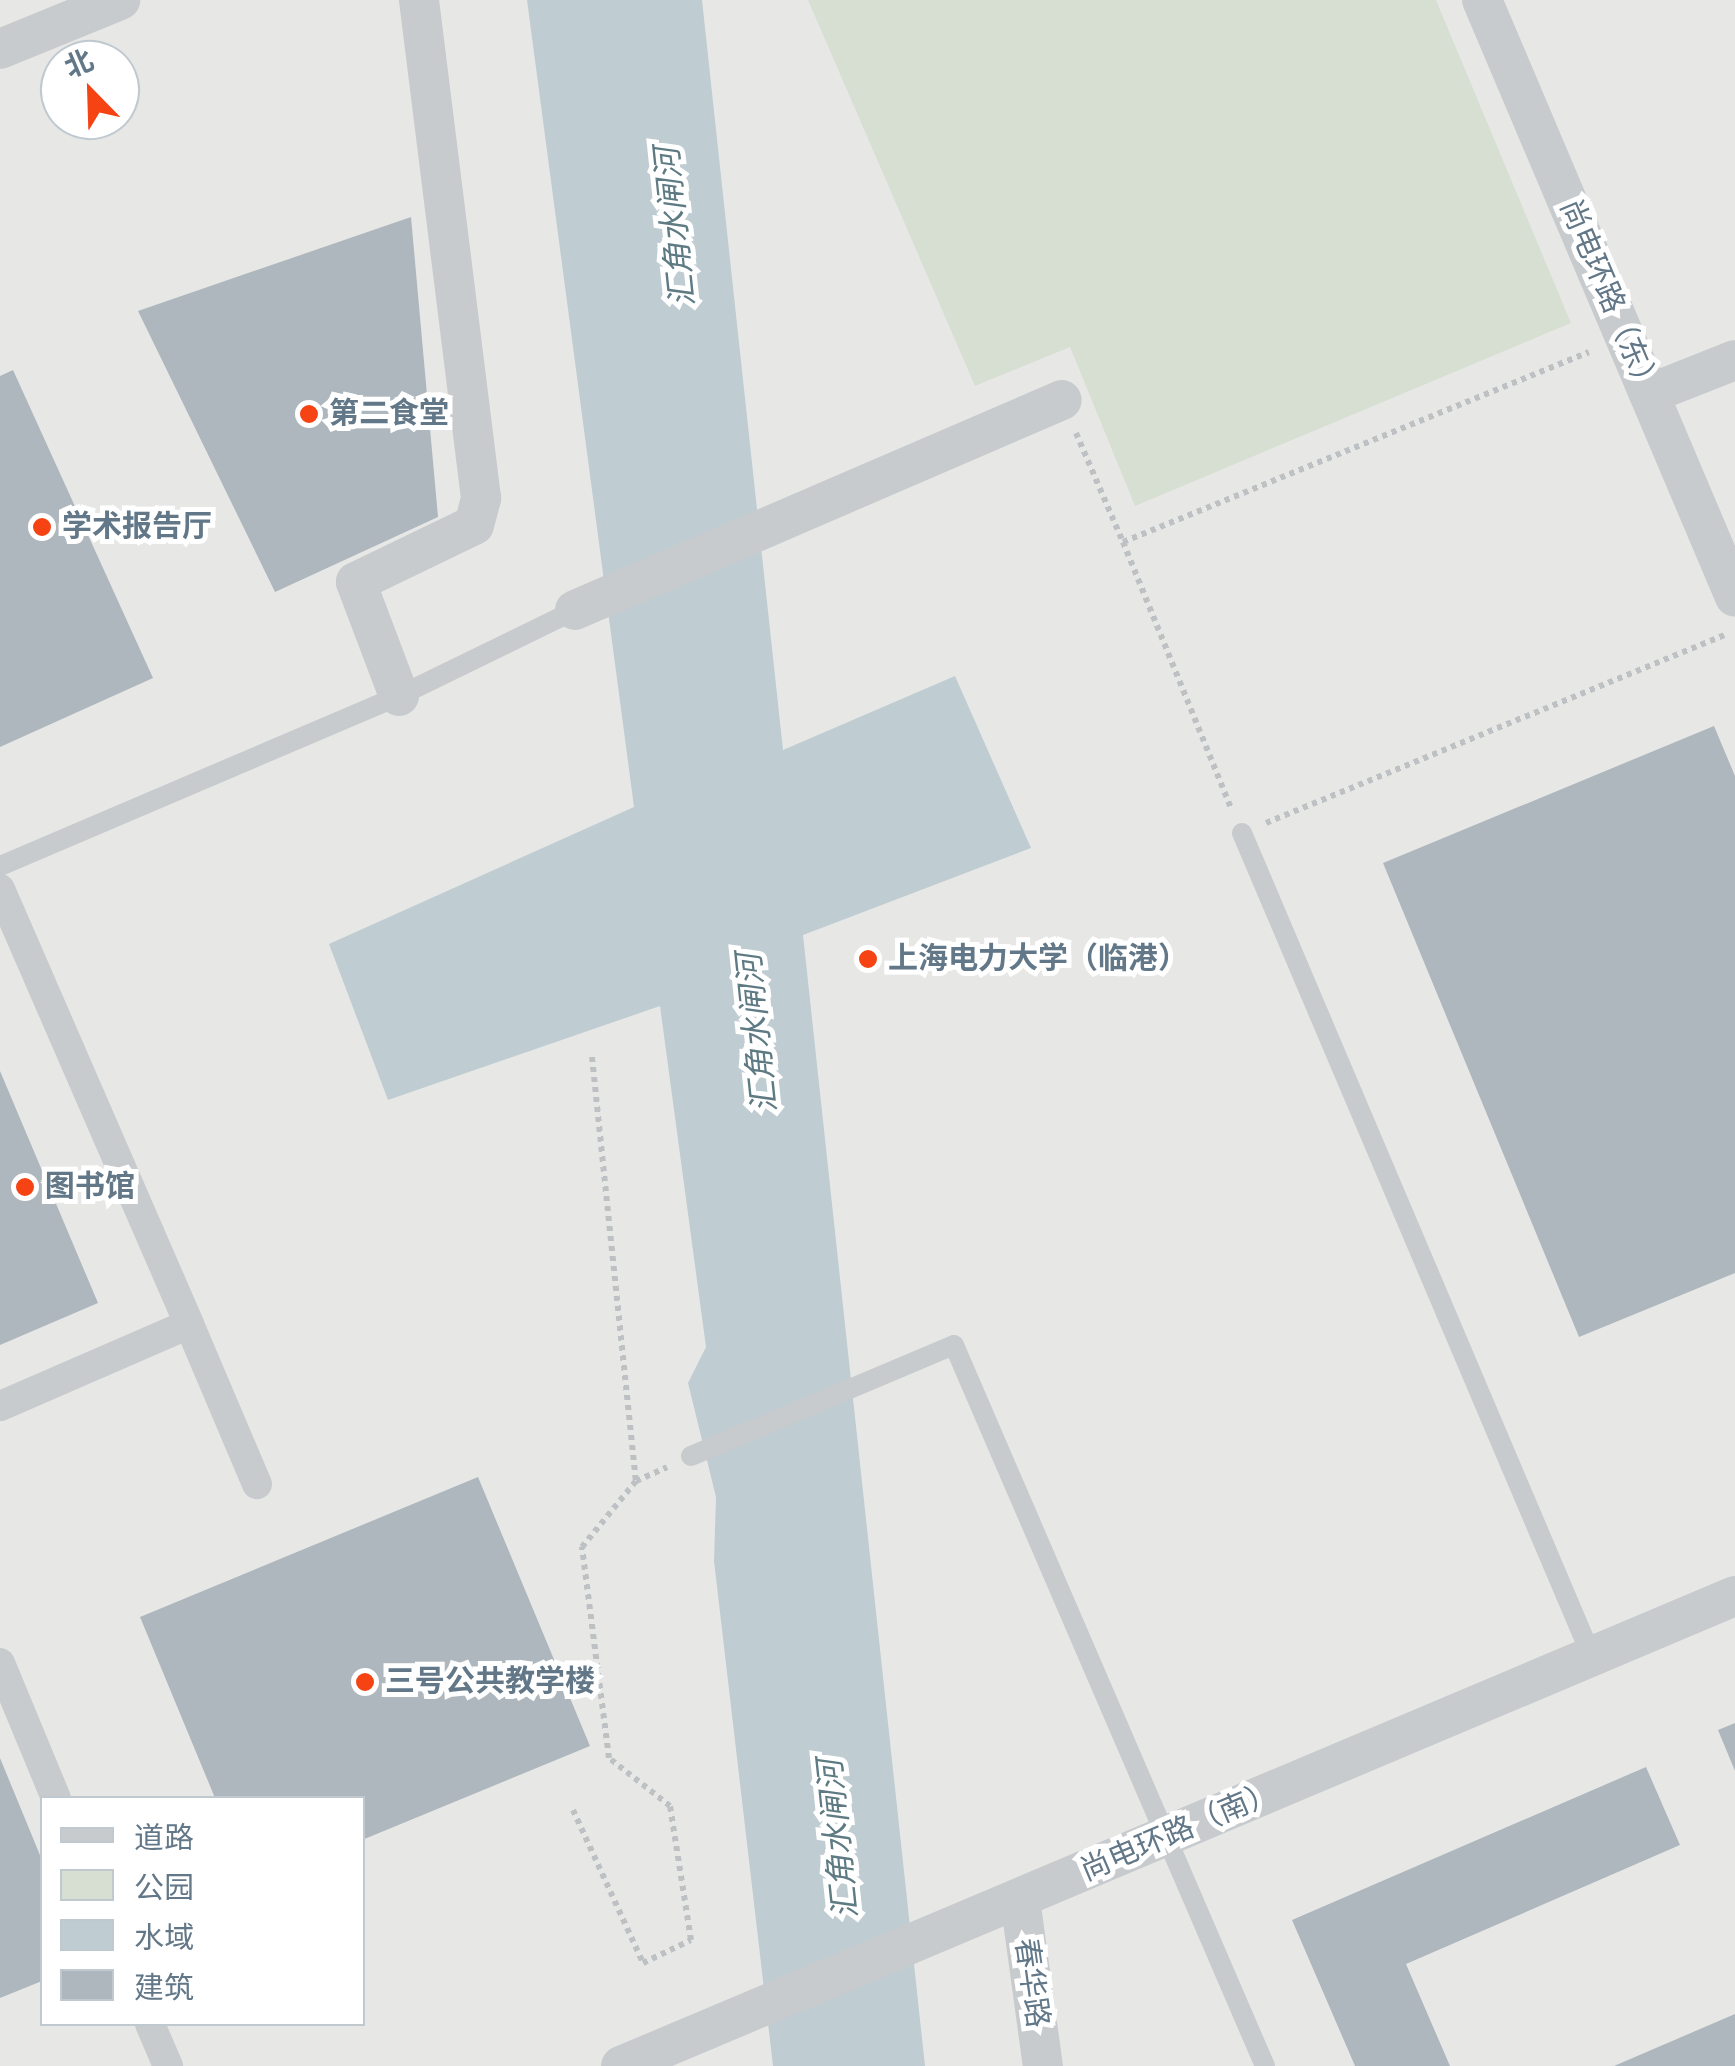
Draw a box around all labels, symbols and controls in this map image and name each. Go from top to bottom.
north arrow [40,40,140,140]
text: 北 [60,43,99,85]
water label: 汇角水闸河 [649,145,703,309]
street label: 尚电环路（东） [1551,194,1667,402]
place label: 第二食堂 [329,396,449,432]
marker: 第二食堂 [298,403,320,425]
place label: 学术报告厅 [62,509,212,545]
marker: 学术报告厅 [31,516,53,538]
place label: 上海电力大学（临港） [888,941,1188,977]
marker: 上海电力大学（临港） [857,948,879,970]
water label: 汇角水闸河 [731,951,785,1115]
place label: 图书馆 [45,1169,135,1205]
marker: 图书馆 [14,1176,36,1198]
place label: 三号公共教学楼 [385,1664,595,1700]
marker: 三号公共教学楼 [354,1671,376,1693]
water label: 汇角水闸河 [812,1757,866,1921]
street label: 尚电环路（南） [1075,1774,1283,1890]
legend [40,1796,365,2026]
text: 道路 [134,1820,194,1857]
text: 公园 [134,1870,194,1907]
text: 水域 [134,1920,194,1957]
street label: 春华路 [1007,1936,1055,2030]
text: 建筑 [134,1970,194,2007]

